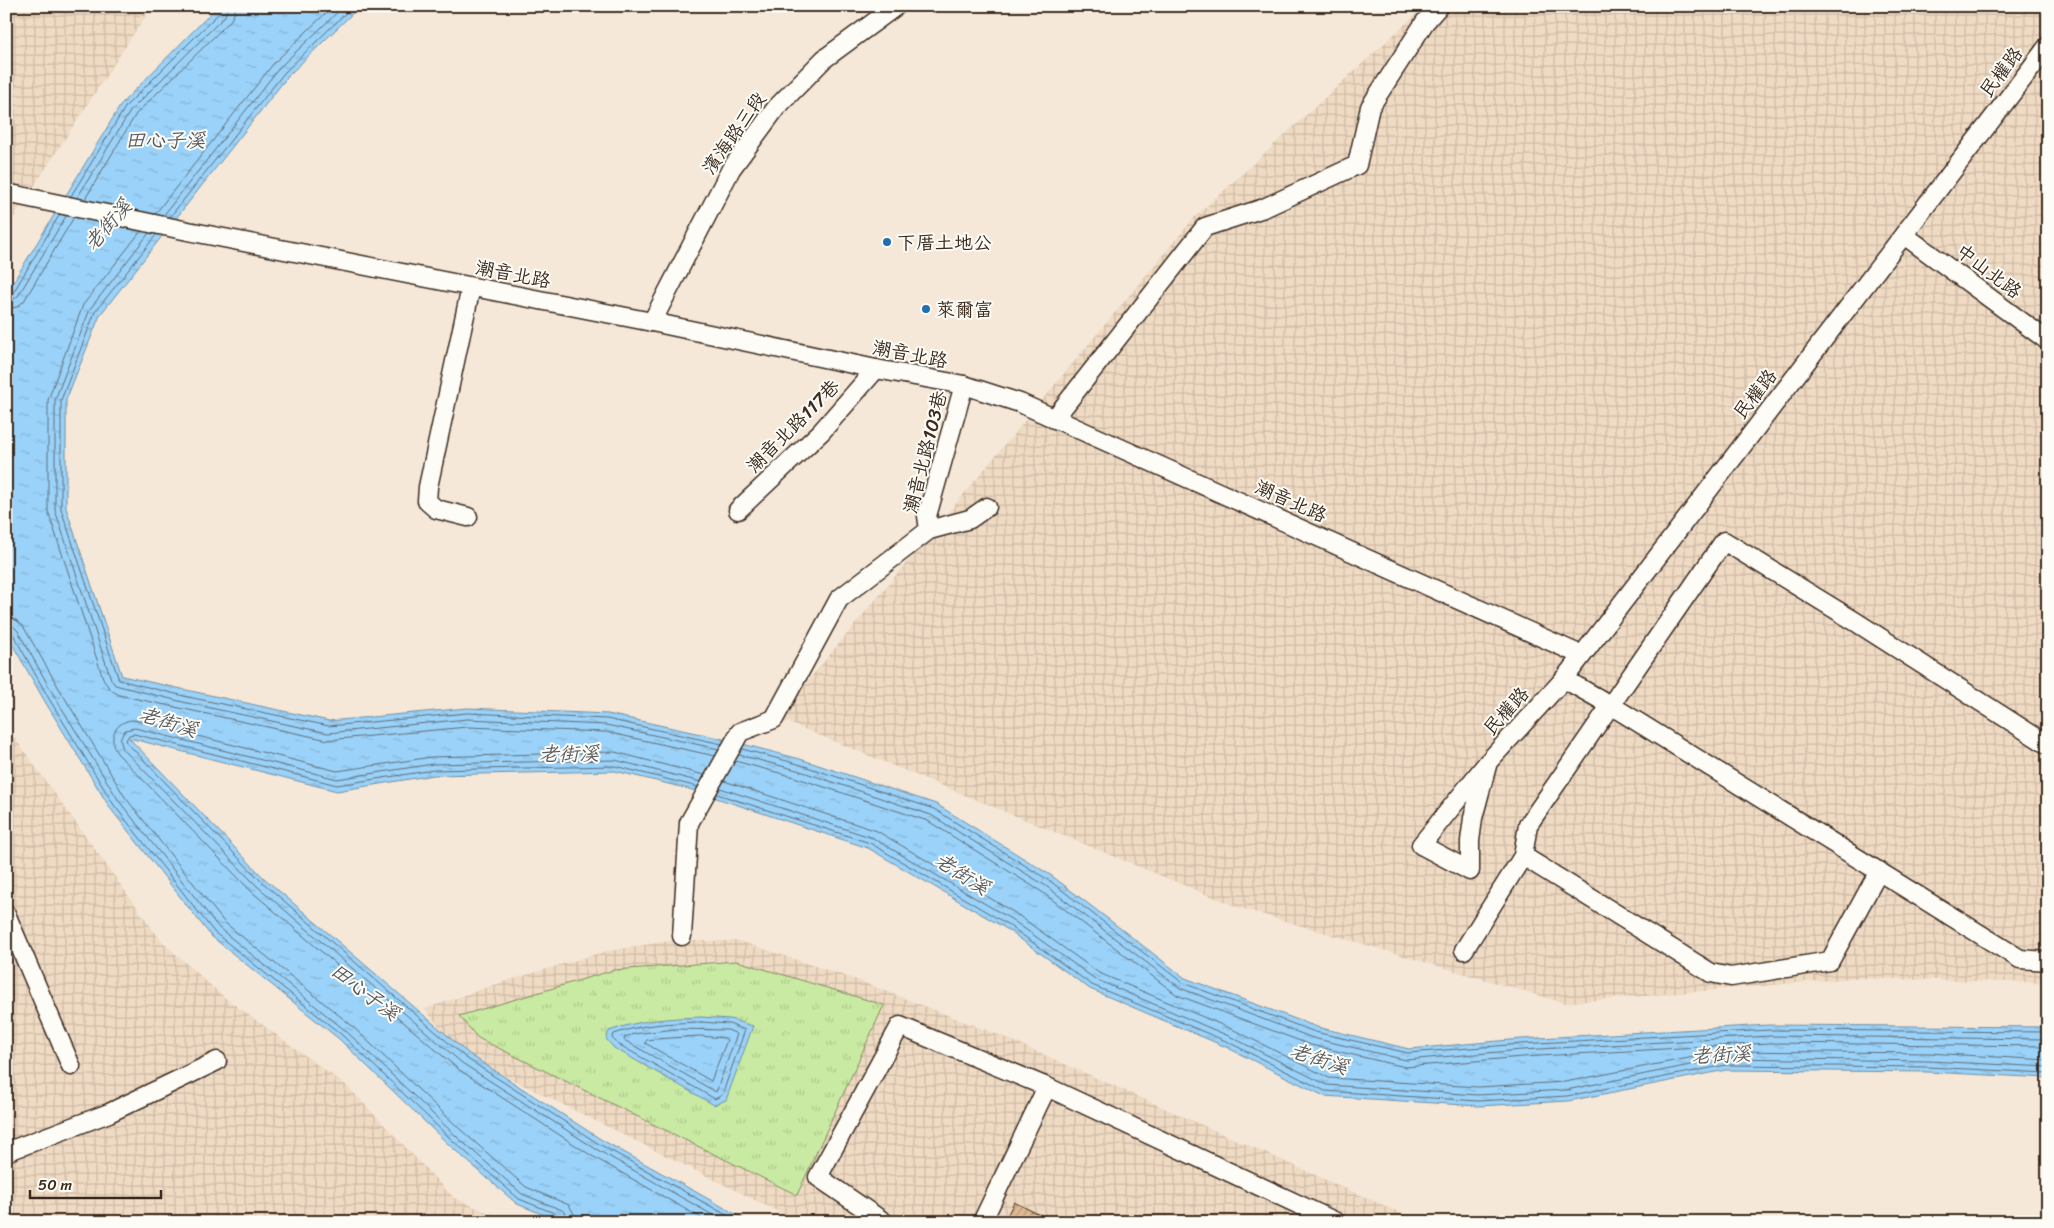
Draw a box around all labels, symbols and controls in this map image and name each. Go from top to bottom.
street label: 民權路 [1971,39,2031,105]
street label: 濱海路三段 [693,85,775,181]
water label: 田心子溪 [125,123,206,158]
water label: 老街溪 [75,190,142,259]
place label: 下厝土地公 [897,226,992,259]
street label: 中山北路 [1949,235,2029,307]
marker: 下厝土地公 [881,236,893,248]
street label: 潮音北路 [473,251,553,297]
place label: 萊爾富 [936,293,993,326]
marker: 萊爾富 [920,303,932,315]
street label: 潮音北路 [870,331,950,377]
street label: 民權路 [1724,361,1786,427]
street label: 潮音北路117巷 [738,371,848,481]
street label: 潮音北路103巷 [894,387,956,517]
street label: 潮音北路 [1250,470,1332,532]
street label: 民權路 [1475,679,1537,743]
water label: 老街溪 [134,696,203,748]
water label: 老街溪 [539,736,600,772]
water label: 老街溪 [927,843,998,905]
water label: 田心子溪 [323,954,408,1031]
water label: 老街溪 [1285,1033,1354,1085]
water label: 老街溪 [1690,1036,1753,1074]
scale bar [30,1168,161,1200]
text: 50 m [38,1172,73,1198]

